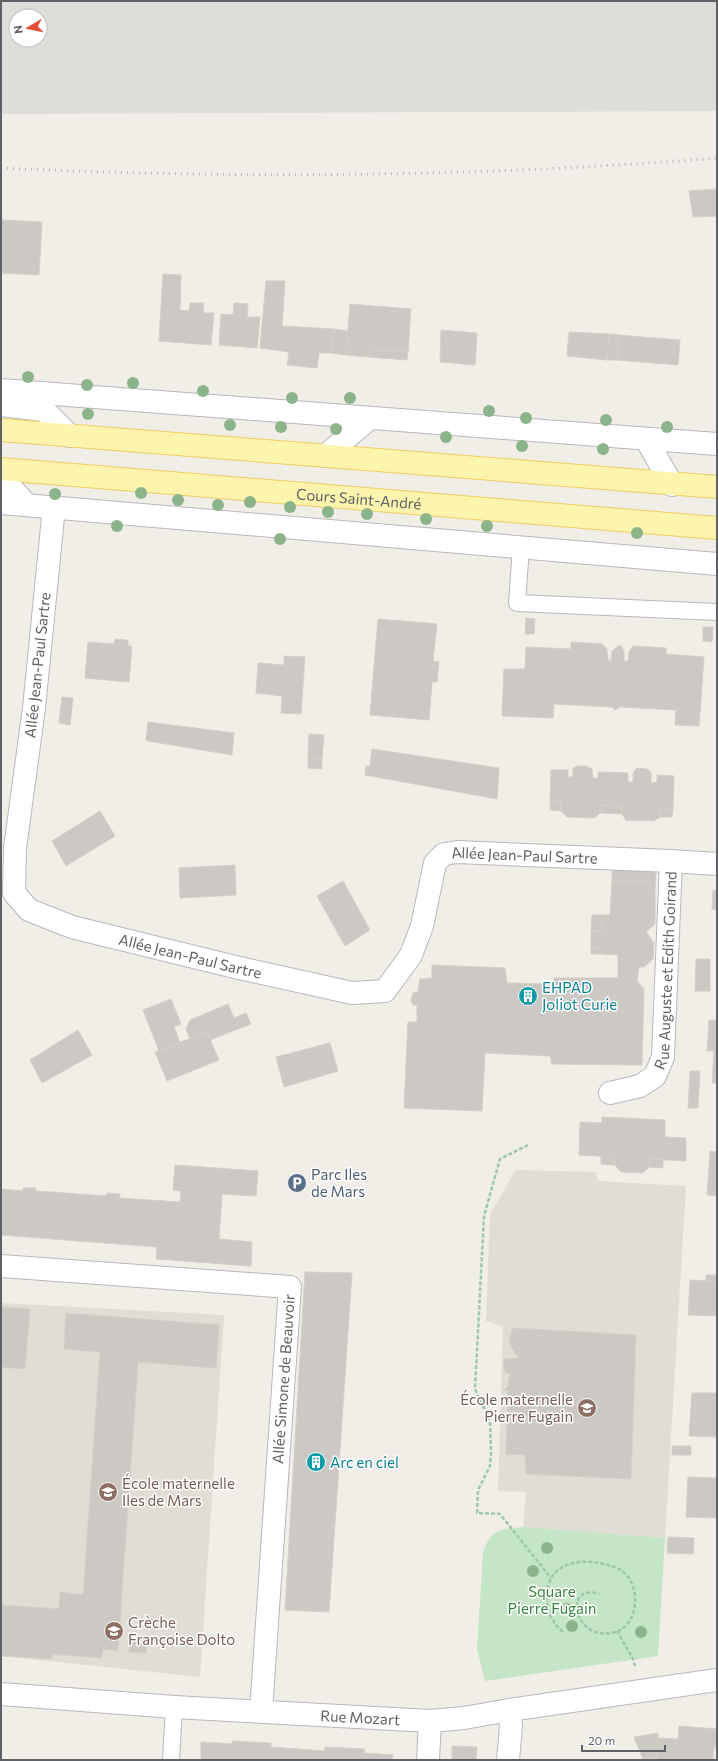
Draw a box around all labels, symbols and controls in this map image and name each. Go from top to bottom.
north arrow [8,8,48,48]
text: N [11,25,25,35]
street label: Cours Saint-André [295,484,422,513]
street label: Allée Jean-Paul Sartre [20,591,54,739]
street label: Allée Jean-Paul Sartre [450,842,598,867]
street label: Rue Auguste et Edith Goirand [650,871,680,1072]
street label: Allée Jean-Paul Sartre [117,930,264,982]
place label: EHPAD Joliot Curie [542,978,617,1013]
building icon: EHPAD Joliot Curie [517,985,539,1007]
place label: Parc Iles de Mars [311,1165,367,1200]
parking icon: Parc Iles de Mars [286,1172,308,1194]
street label: Allée Simone de Beauvoir [268,1293,298,1465]
place label: École maternelle Pierre Fugain [460,1389,573,1425]
school or university icon: École maternelle Pierre Fugain [576,1397,598,1419]
building icon: Arc en ciel [305,1451,327,1473]
place label: Arc en ciel [330,1453,399,1471]
place label: École maternelle Iles de Mars [122,1473,235,1509]
school or university icon: École maternelle Iles de Mars [97,1481,119,1503]
park label: Square Pierre Fugain [508,1582,596,1617]
place label: Crèche Françoise Dolto [128,1613,235,1648]
school or university icon: Crèche Françoise Dolto [103,1620,125,1642]
street label: Rue Mozart [320,1706,401,1728]
scale bar [582,1727,665,1753]
text: 20 m [588,1733,615,1747]

